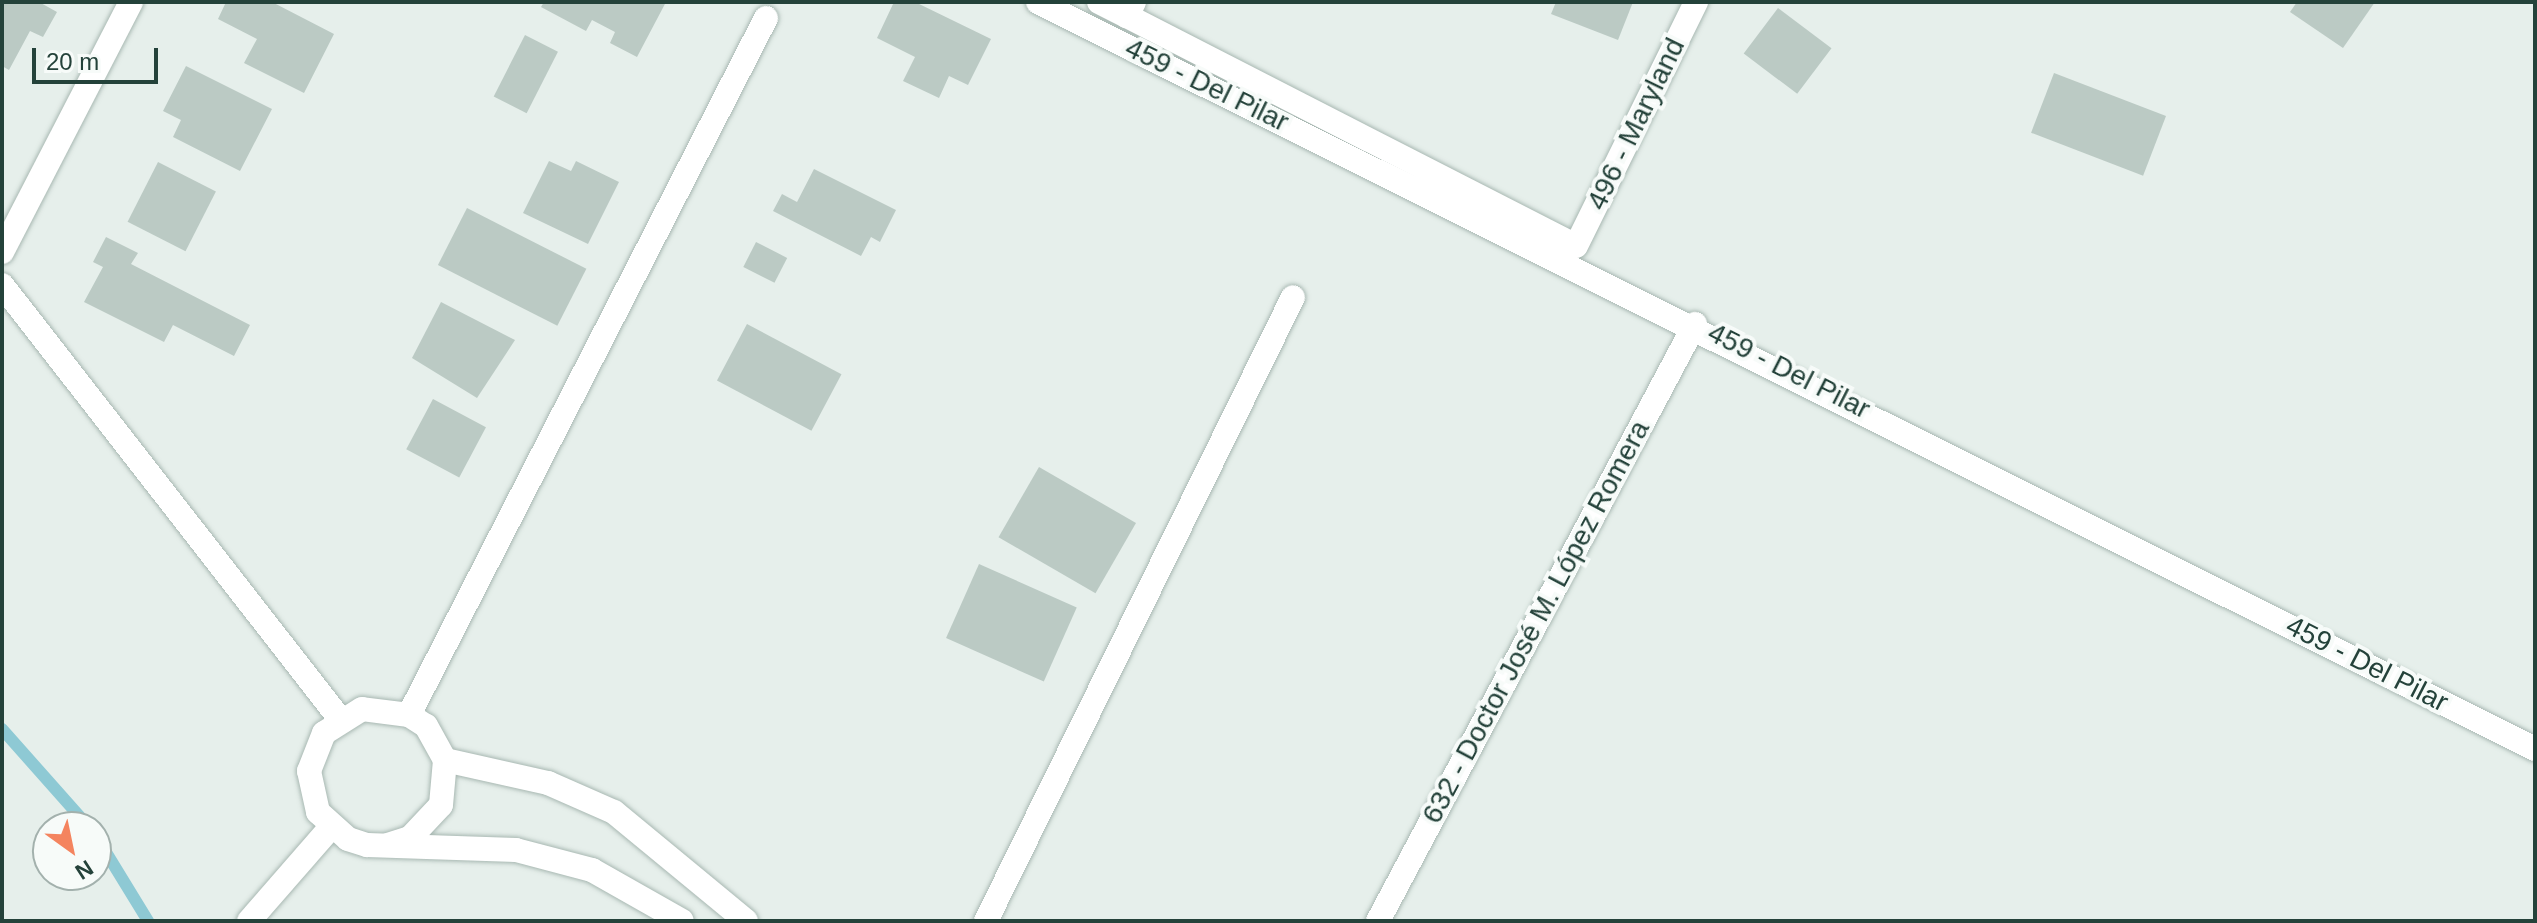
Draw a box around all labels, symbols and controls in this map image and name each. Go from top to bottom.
street label: 459 - Del Pilar [1120,31,1294,139]
scale bar [36,32,162,82]
street label: 496 - Maryland [1580,33,1692,215]
text: 20 m [46,48,99,75]
street label: 459 - Del Pilar [1702,316,1876,426]
street label: 632 - Doctor José M. López Romera [1415,415,1657,829]
street label: 459 - Del Pilar [2280,609,2454,719]
north arrow [32,811,112,891]
text: N [71,855,98,885]

